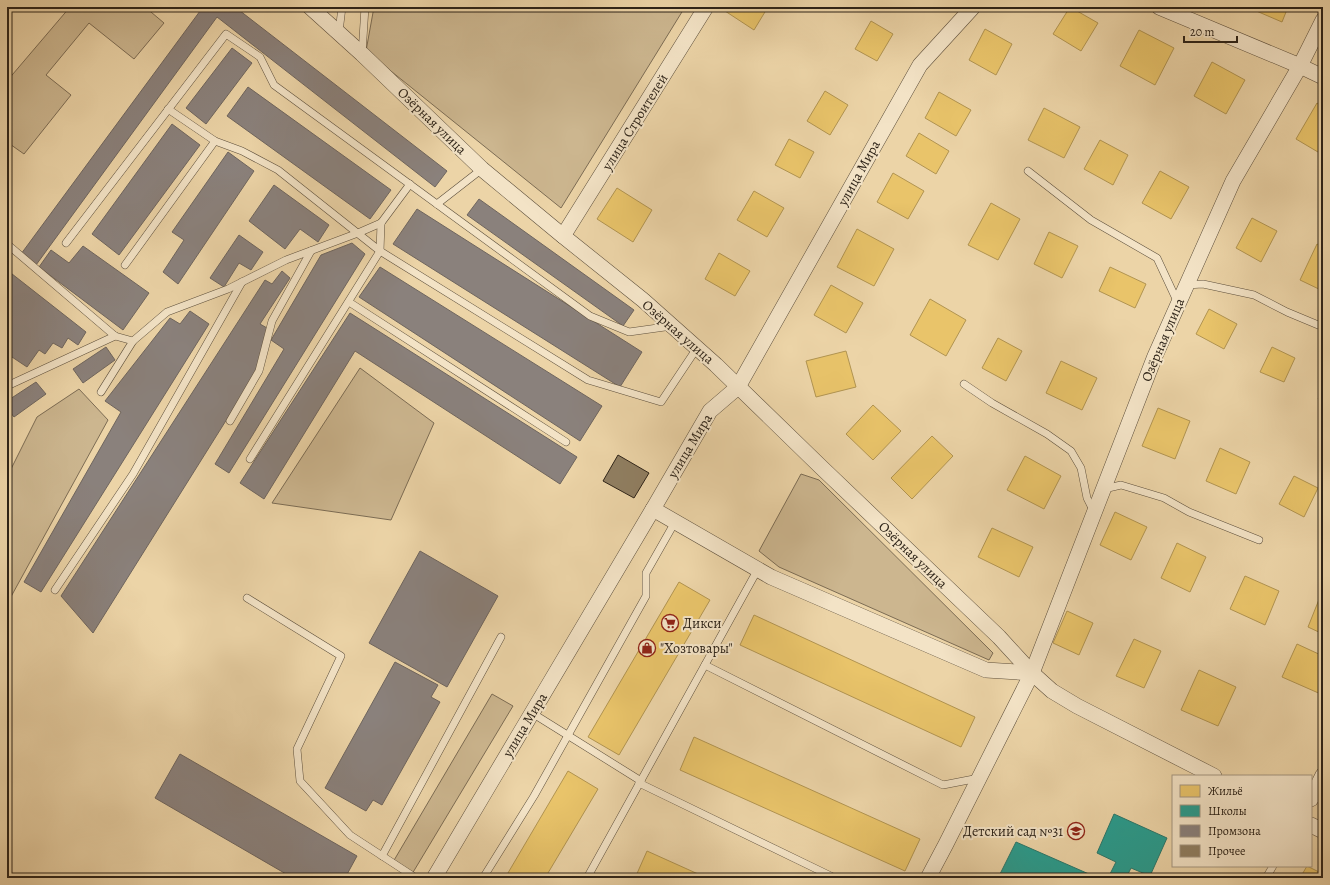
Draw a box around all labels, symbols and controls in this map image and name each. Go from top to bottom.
scale bar [1184,18,1237,44]
text: 20 m [1190,24,1214,40]
street label: улица Строителей [597,70,672,175]
street label: Озёрная улица [393,83,471,159]
street label: улица Мира [833,136,885,210]
street label: Озёрная улица [1137,295,1189,385]
street label: Озёрная улица [638,296,718,369]
street label: улица Мира [663,410,717,483]
street label: Озёрная улица [874,517,952,593]
supermarket icon: Дикси [660,613,680,633]
place label: Дикси [683,614,721,633]
shop icon: "Хозтовары" [637,638,657,658]
place label: "Хозтовары" [660,639,733,658]
street label: улица Мира [498,689,552,762]
legend [1172,775,1312,867]
text: Жильё [1208,783,1243,799]
text: Школы [1208,803,1247,819]
school or university icon: Детский сад №31 [1066,821,1086,841]
place label: Детский сад №31 [963,822,1063,841]
text: Промзона [1208,823,1261,839]
text: Прочее [1208,843,1246,859]

